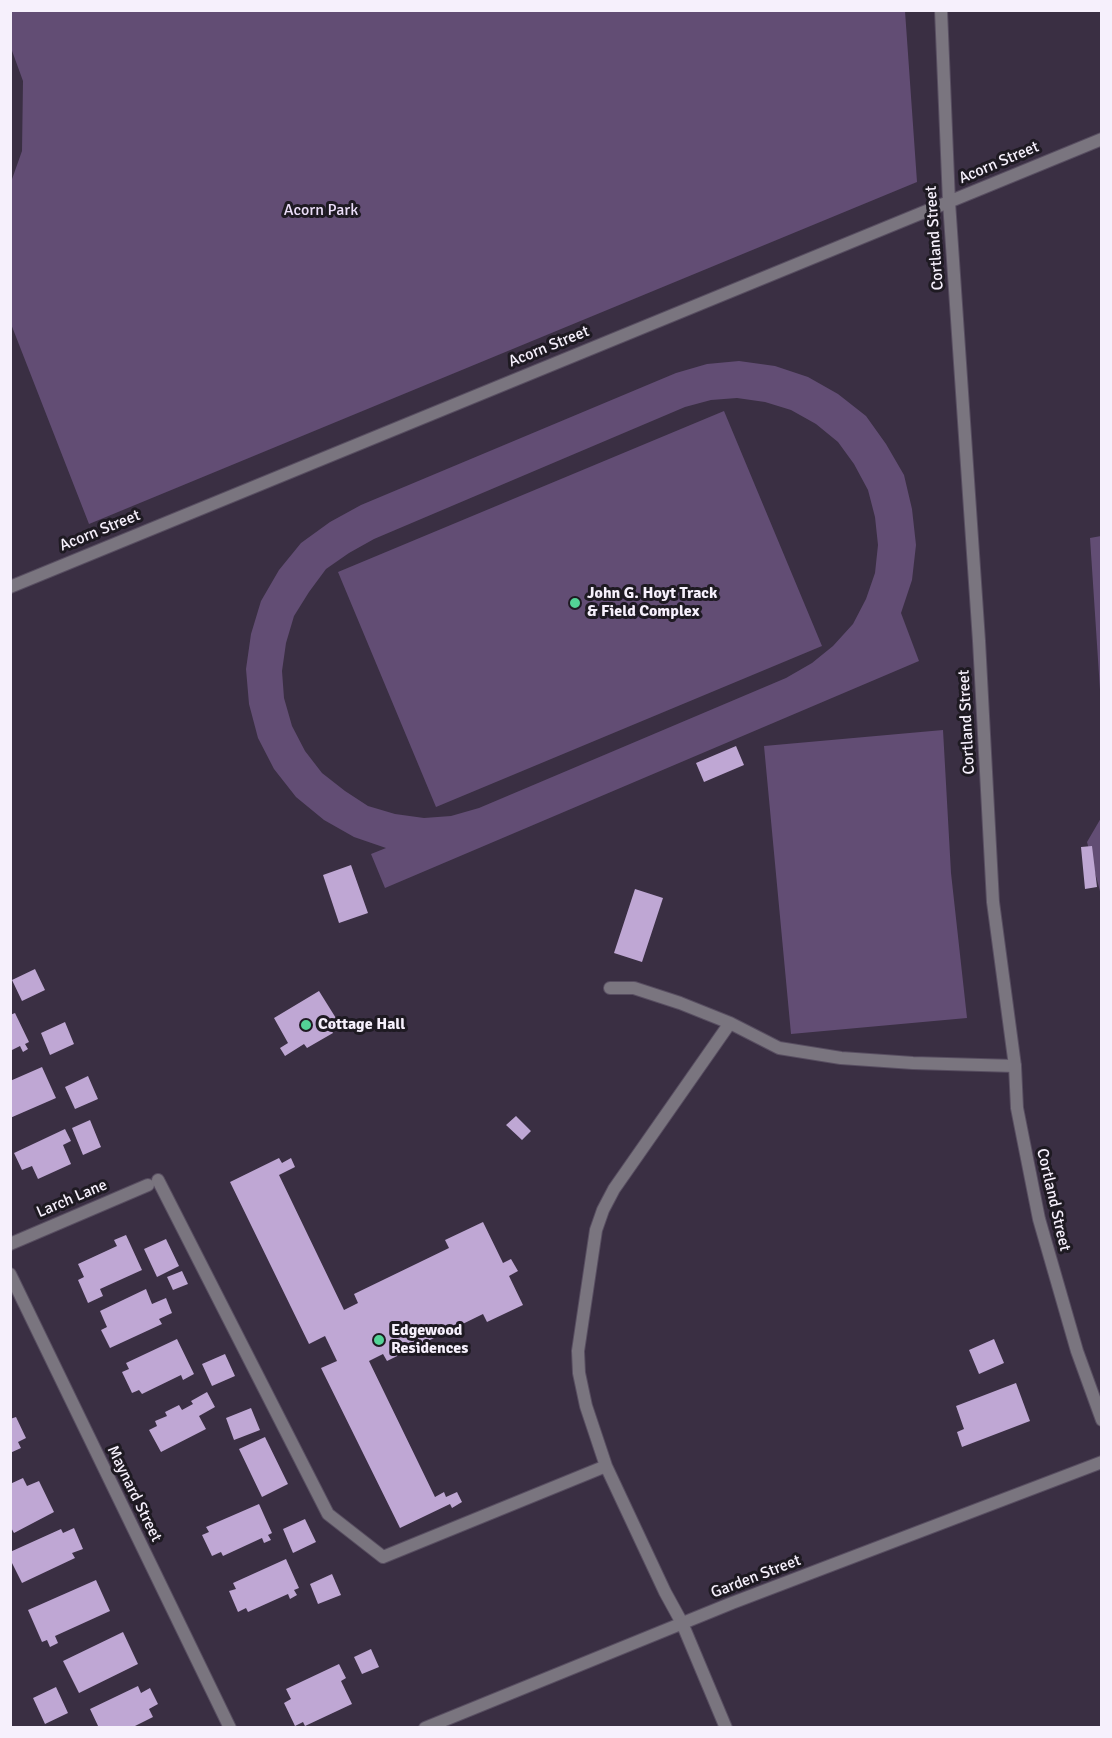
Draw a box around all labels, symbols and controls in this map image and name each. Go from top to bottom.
street label: Acorn Street [956,138,1042,188]
street label: Cortland Street [922,185,948,291]
park label: Acorn Park [284,201,358,221]
street label: Acorn Street [506,322,592,372]
street label: Acorn Street [57,506,143,556]
place label: John G. Hoyt Track & Field Complex [587,584,717,622]
marker: John G. Hoyt Track & Field Complex [568,596,582,610]
street label: Cortland Street [955,669,979,775]
place label: Cottage Hall [318,1015,405,1035]
marker: Cottage Hall [299,1018,313,1032]
street label: Cortland Street [1032,1147,1074,1253]
street label: Larch Lane [34,1176,110,1222]
place label: Edgewood Residences [391,1321,468,1359]
marker: Edgewood Residences [372,1333,386,1347]
street label: Maynard Street [102,1443,166,1545]
street label: Garden Street [708,1551,804,1603]

